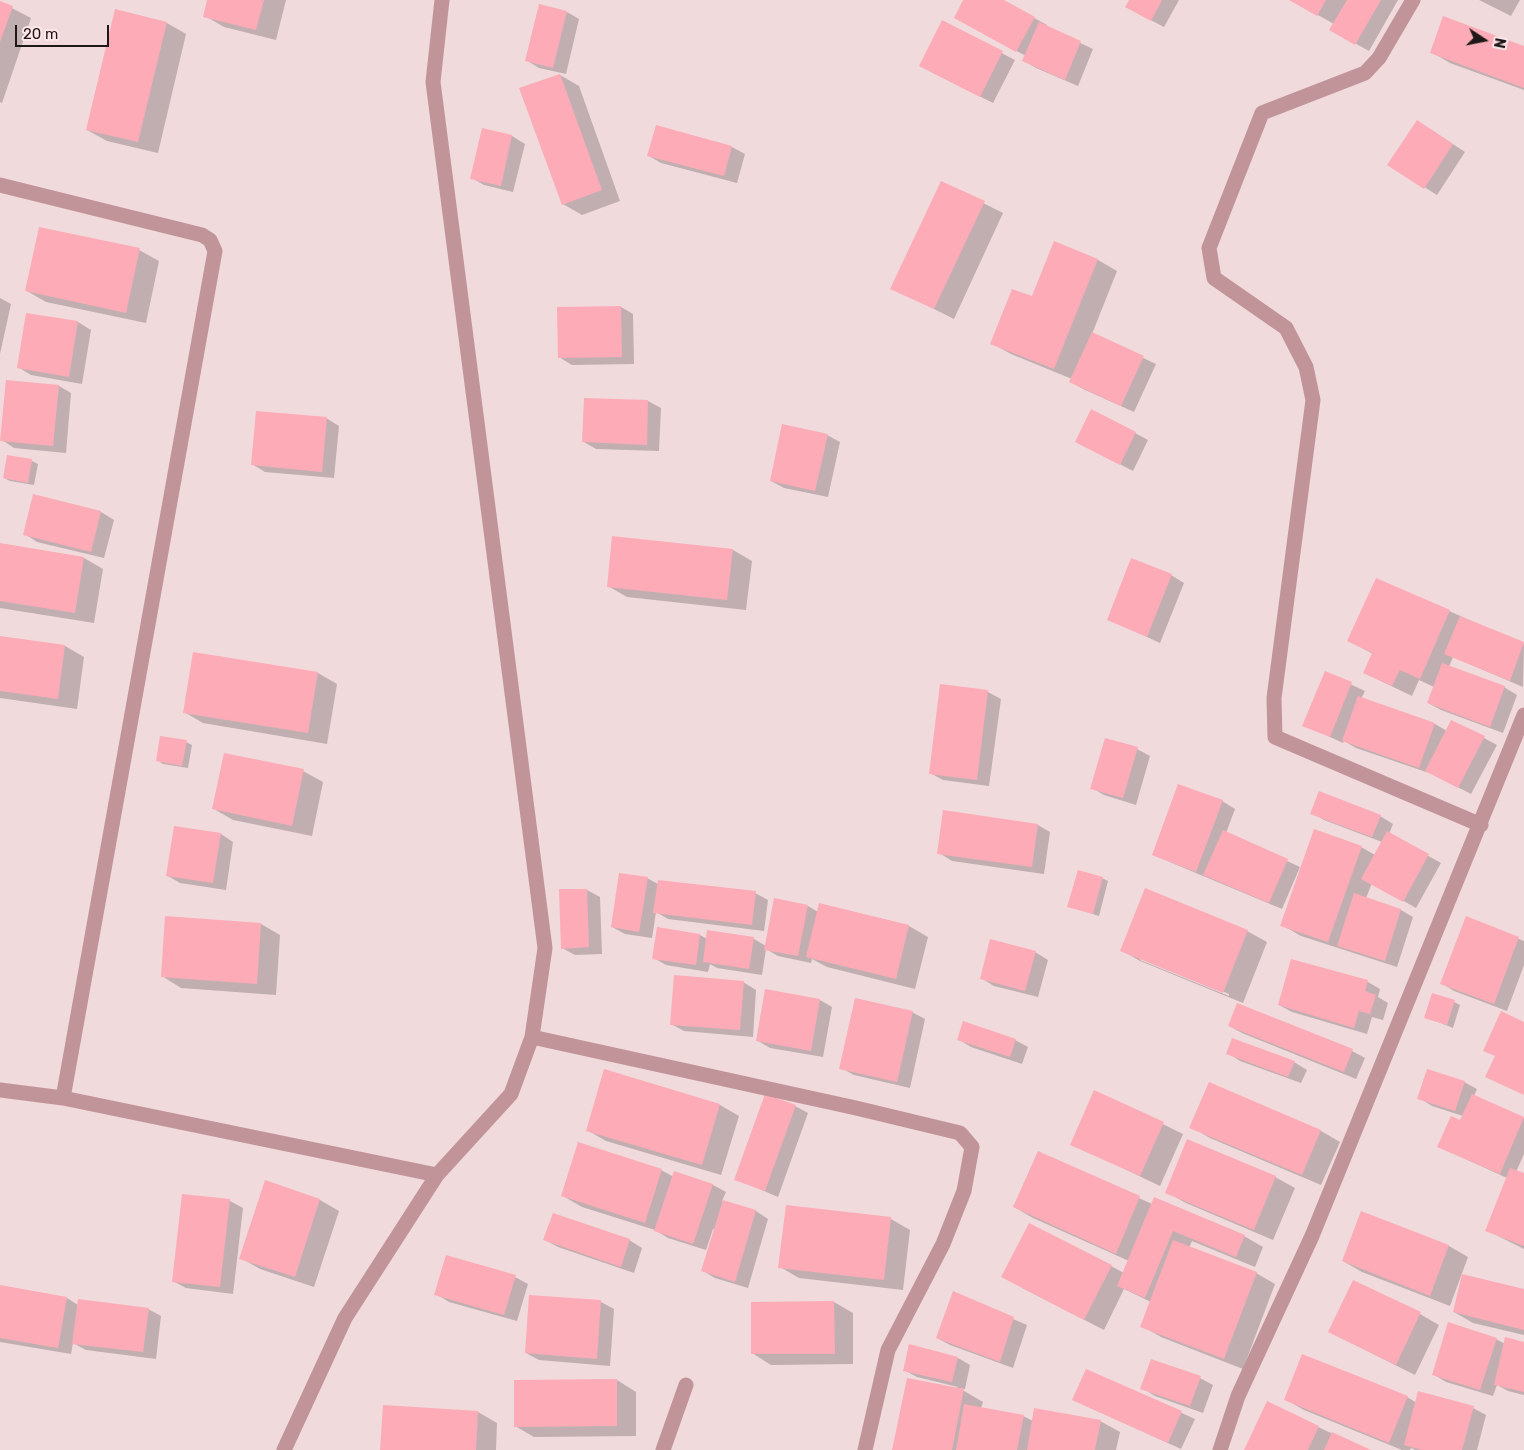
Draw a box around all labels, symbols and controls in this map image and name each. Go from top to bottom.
scale bar [18,15,111,47]
north arrow [1459,15,1509,65]
text: 20 m [23,25,58,43]
text: N [1490,36,1509,50]

